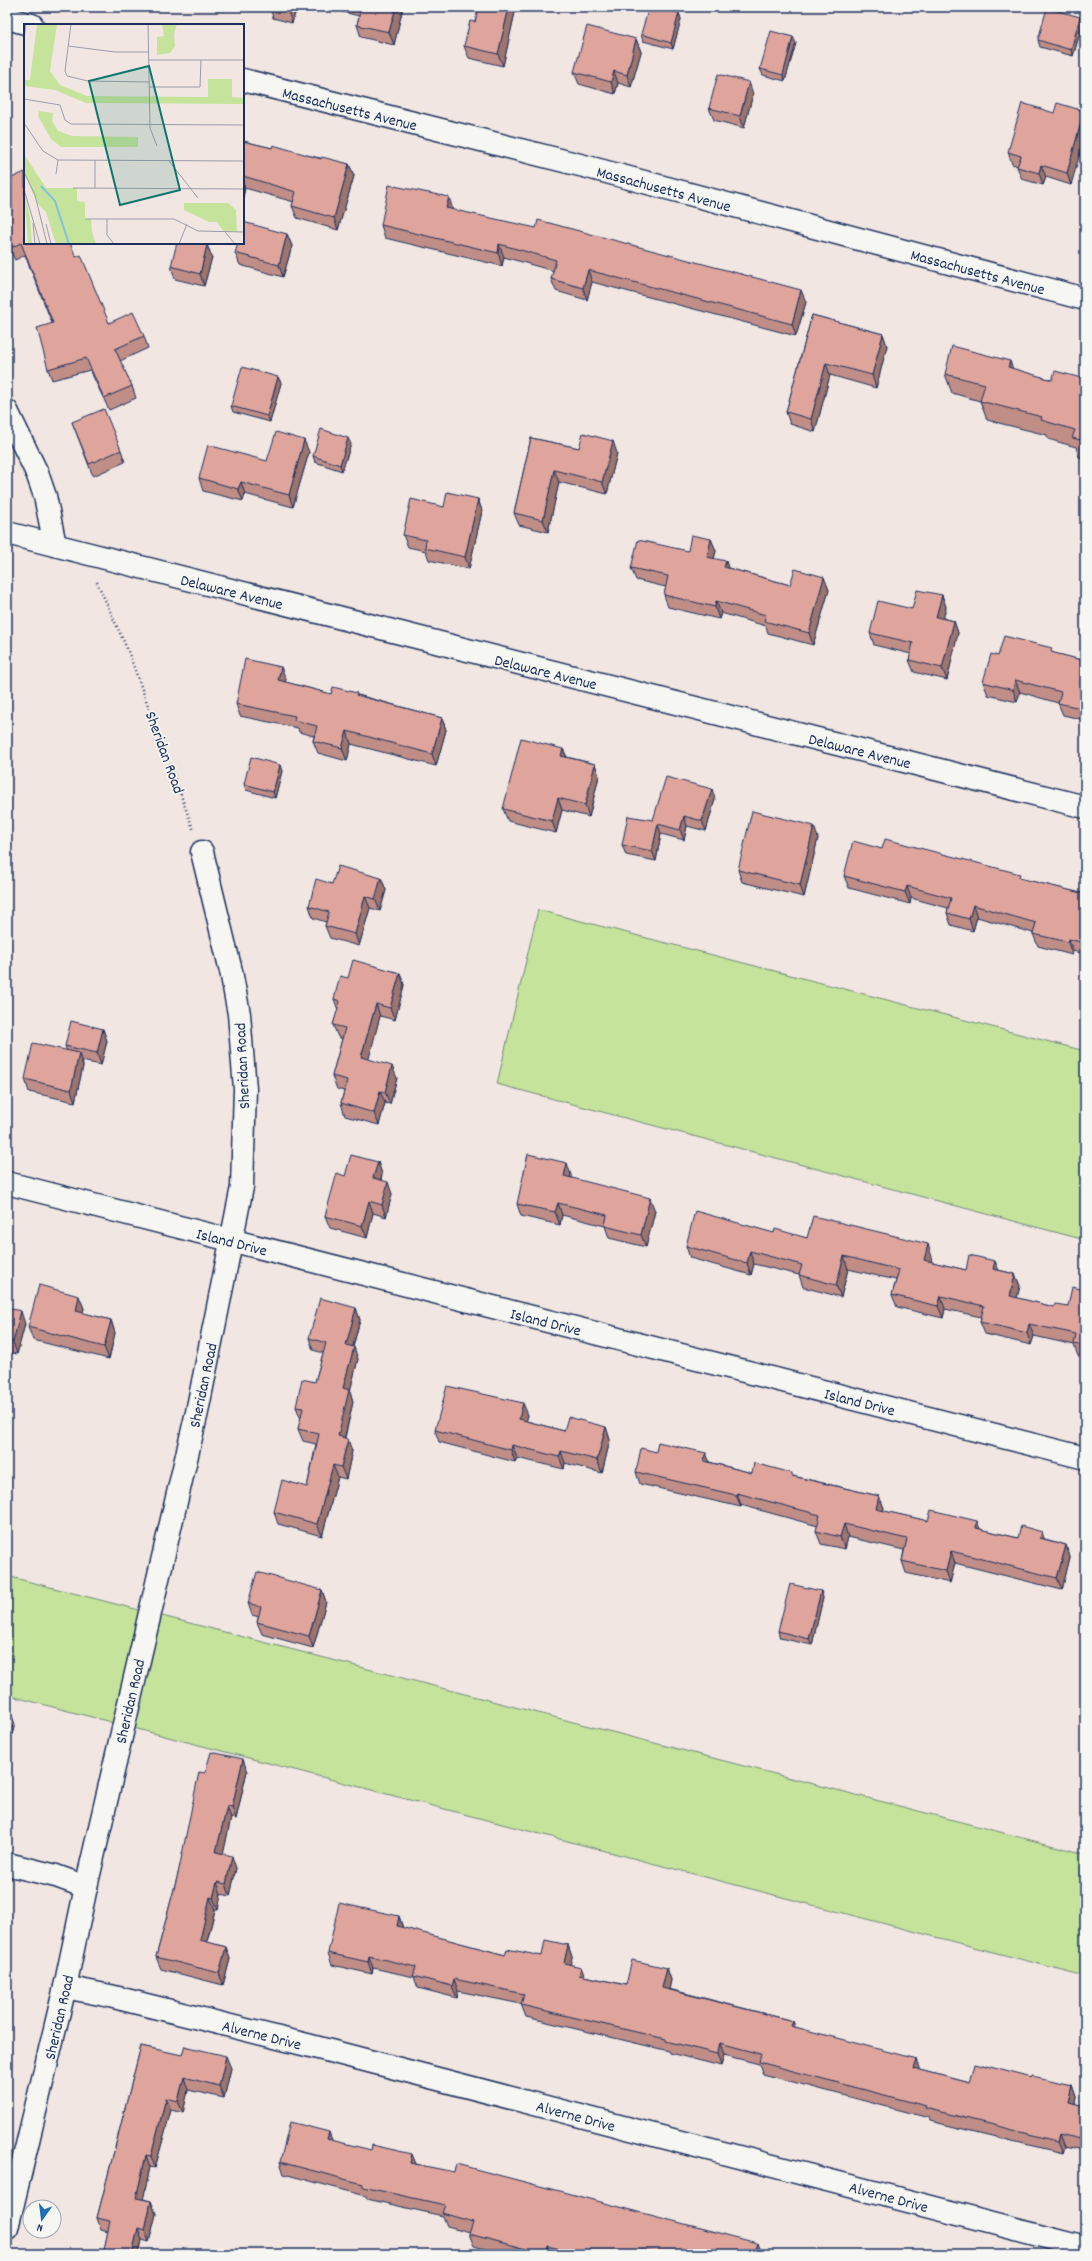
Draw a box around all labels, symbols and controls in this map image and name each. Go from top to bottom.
inset map [24,24,244,244]
street label: Massachusetts Avenue [280,83,419,138]
street label: Massachusetts Avenue [594,161,733,219]
street label: Massachusetts Avenue [908,244,1047,302]
street label: Delaware Avenue [178,570,285,617]
street label: Delaware Avenue [492,650,599,697]
street label: Sheridan Road [138,708,189,797]
street label: Delaware Avenue [806,729,913,776]
street label: Sheridan Road [230,1022,257,1110]
street label: Island Drive [193,1224,269,1263]
street label: Island Drive [507,1304,583,1343]
street label: Sheridan Road [184,1341,225,1430]
street label: Island Drive [821,1384,897,1423]
street label: Sheridan Road [111,1657,152,1746]
street label: Sheridan Road [40,1973,81,2062]
street label: Alverne Drive [219,2015,304,2057]
street label: Alverne Drive [533,2096,618,2139]
street label: Alverne Drive [846,2177,931,2220]
north arrow [22,2199,62,2239]
text: N [35,2218,45,2235]

